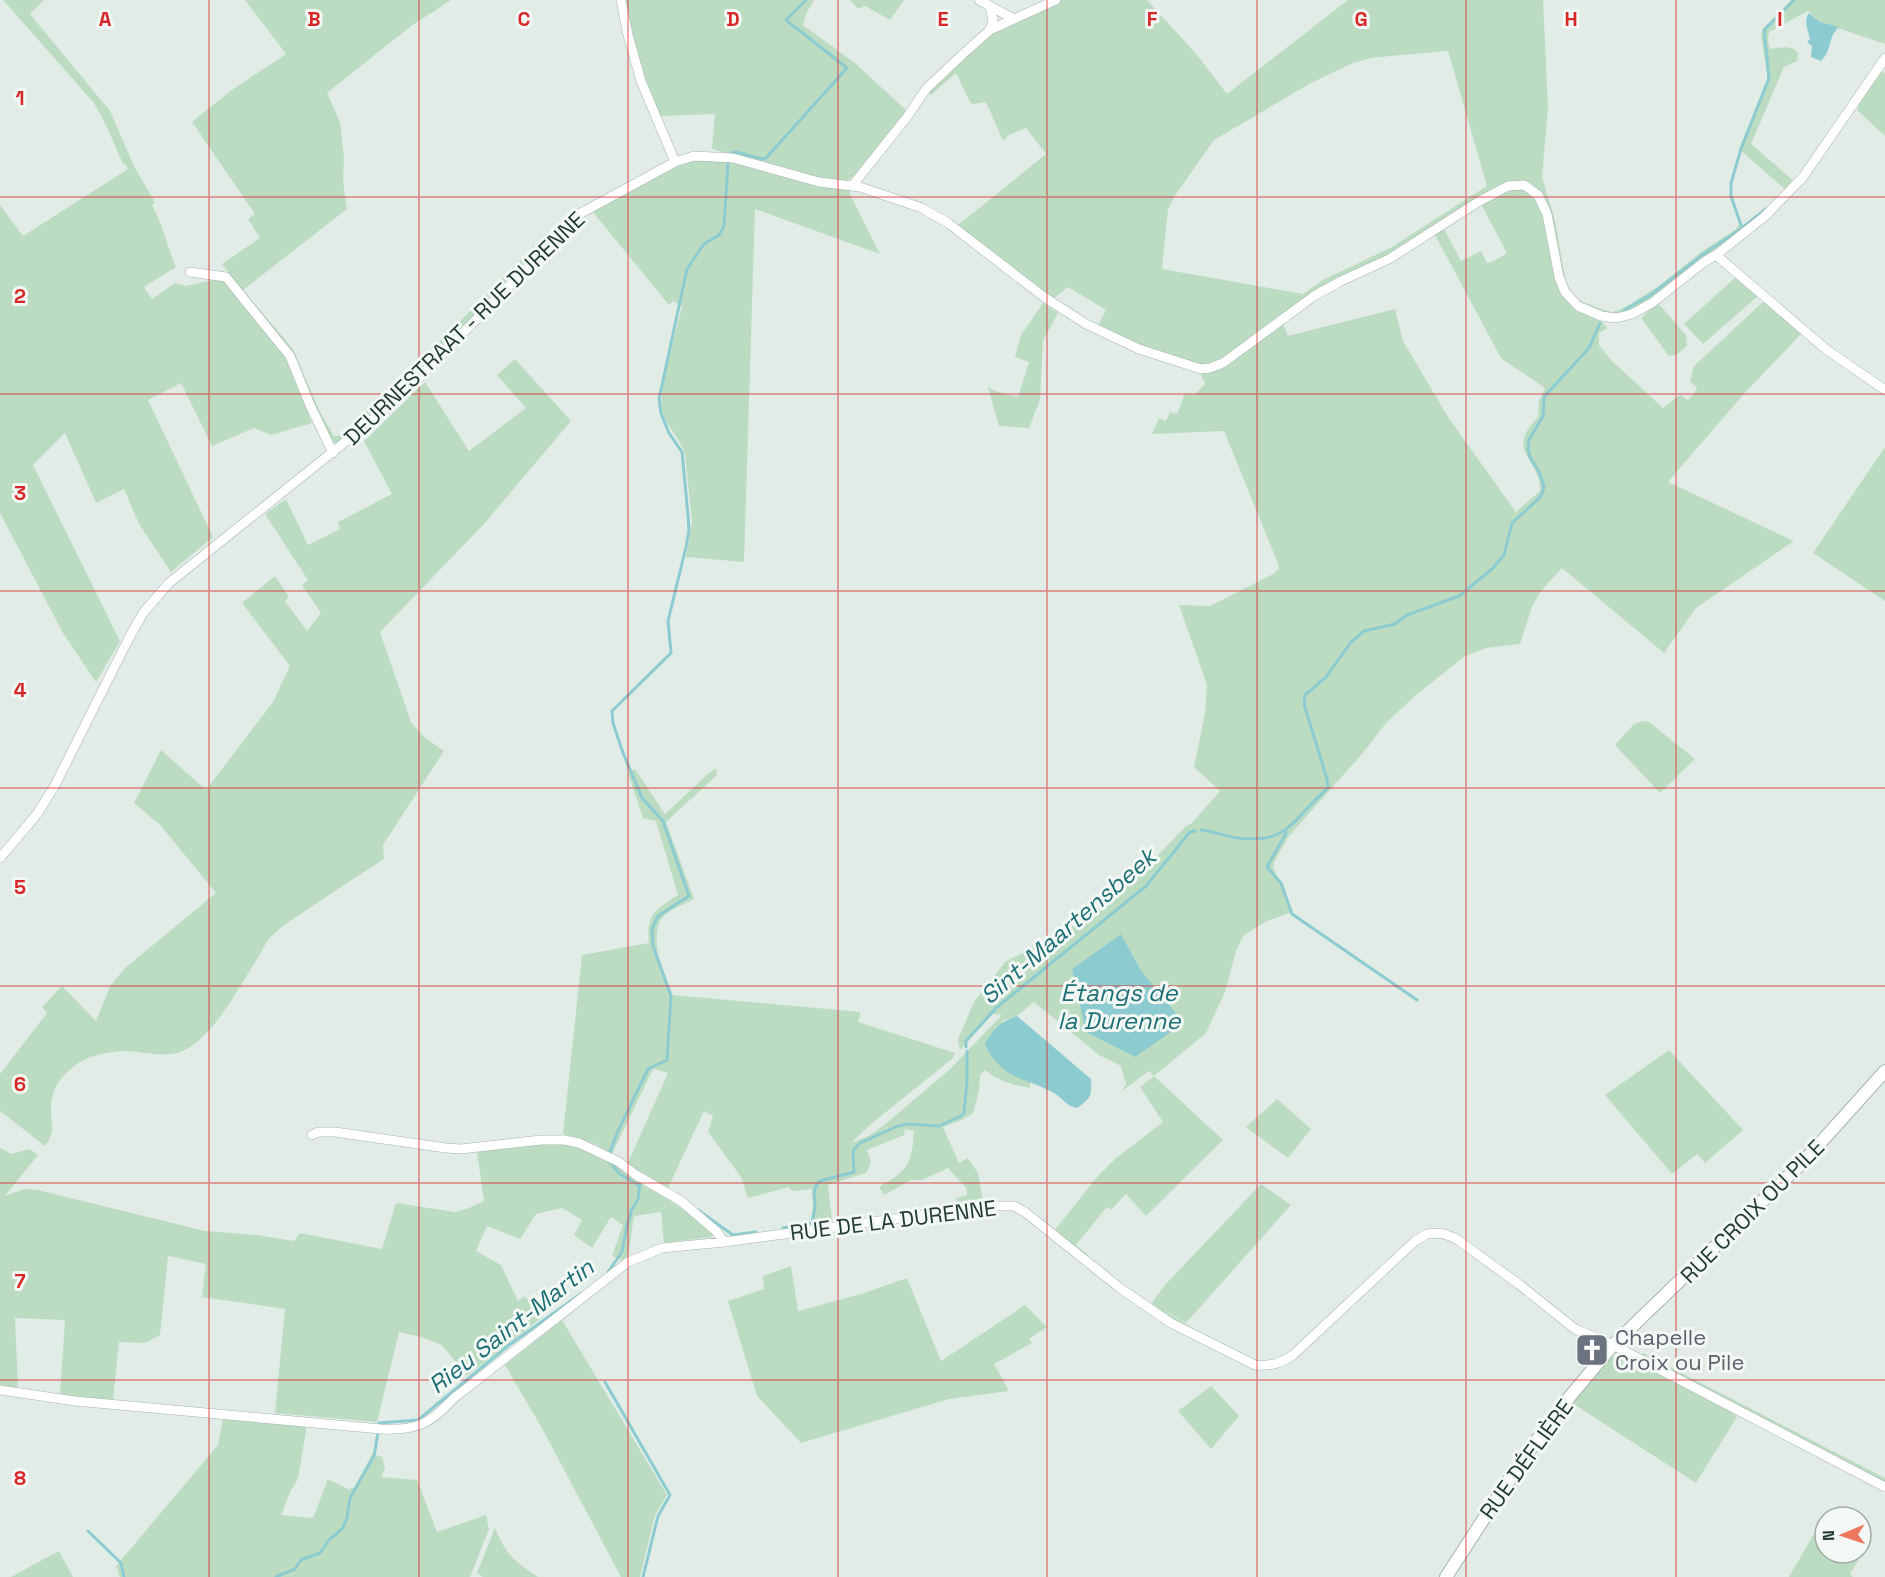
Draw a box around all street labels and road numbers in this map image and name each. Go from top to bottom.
street label: DEURNESTRAAT - RUE DURENNE [338,205,590,451]
street label: RUE CROIX OU PILE [1674,1133,1830,1289]
street label: RUE DE LA DURENNE [788,1193,998,1247]
street label: RUE DÉFLIÈRE [1473,1394,1579,1524]

